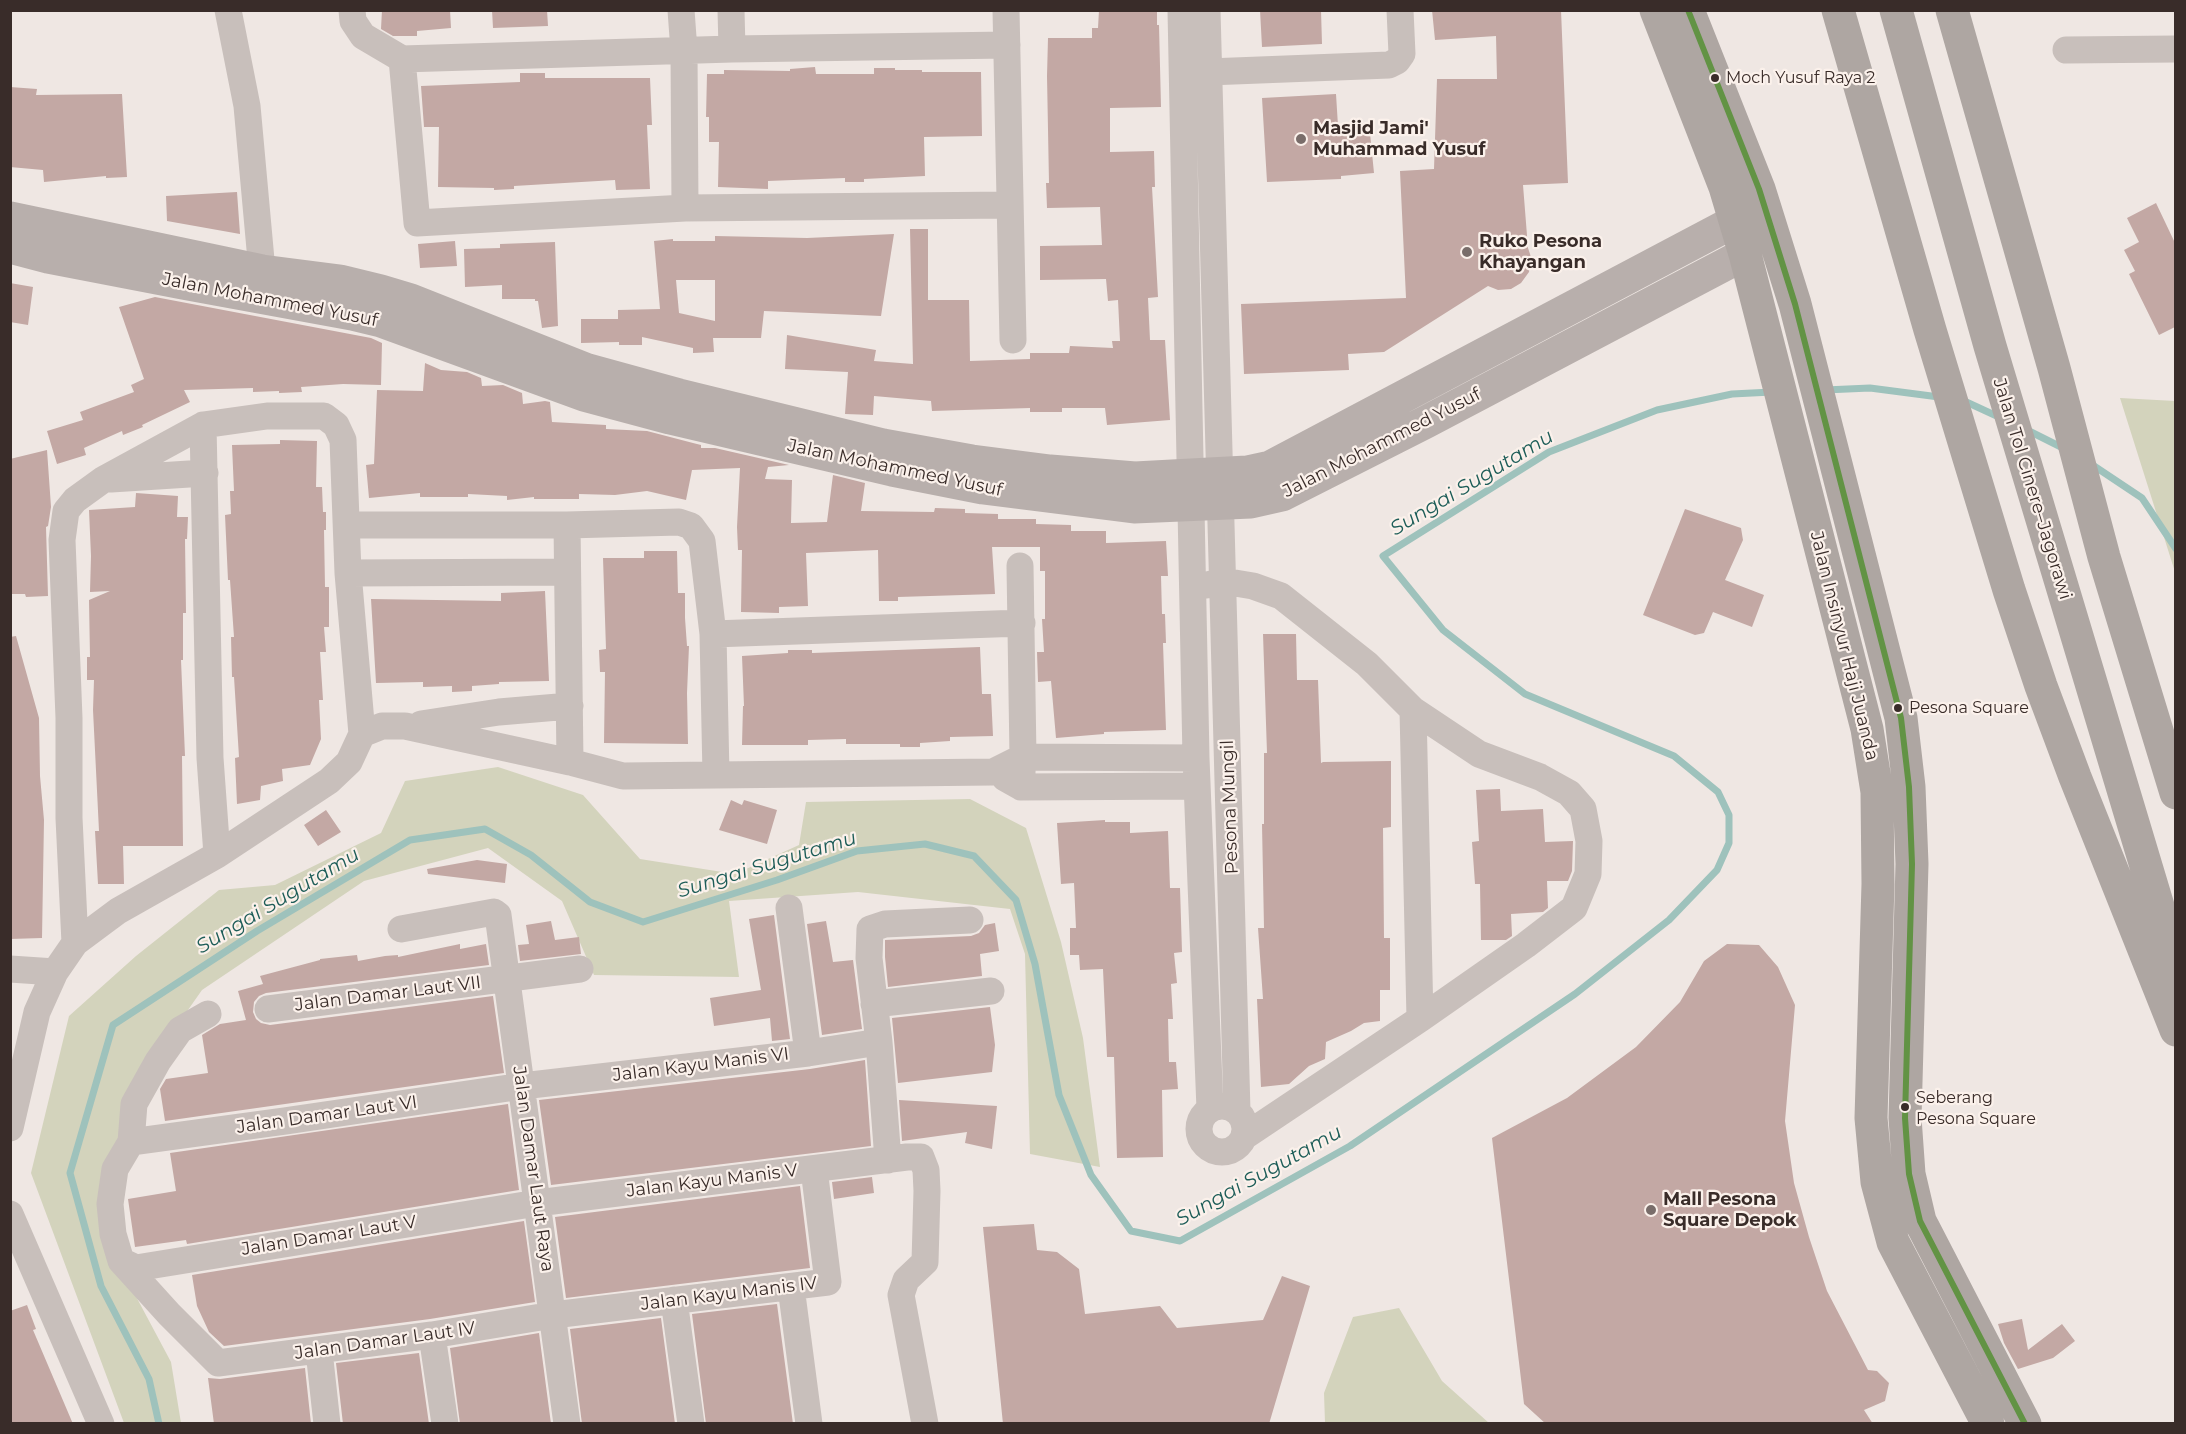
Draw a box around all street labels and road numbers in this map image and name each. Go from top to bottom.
street label: Jalan Mohammed Yusuf [160,268,380,332]
street label: Jalan Tol Cinere–Jagorawi [1988,376,2076,602]
street label: Jalan Mohammed Yusuf [1279,384,1485,502]
street label: Jalan Mohammed Yusuf [786,435,1004,501]
street label: Jalan Insinyur Haji Juanda [1805,529,1883,763]
street label: Pesona Mungil [1217,739,1243,875]
street label: Jalan Damar Laut VII [294,972,482,1016]
street label: Jalan Kayu Manis VI [612,1043,790,1087]
street label: Jalan Damar Laut Raya [508,1065,558,1273]
street label: Jalan Damar Laut VI [235,1092,419,1138]
street label: Jalan Kayu Manis V [625,1160,799,1202]
street label: Jalan Damar Laut V [240,1211,418,1261]
street label: Jalan Kayu Manis IV [640,1272,818,1316]
street label: Jalan Damar Laut IV [293,1318,477,1364]

